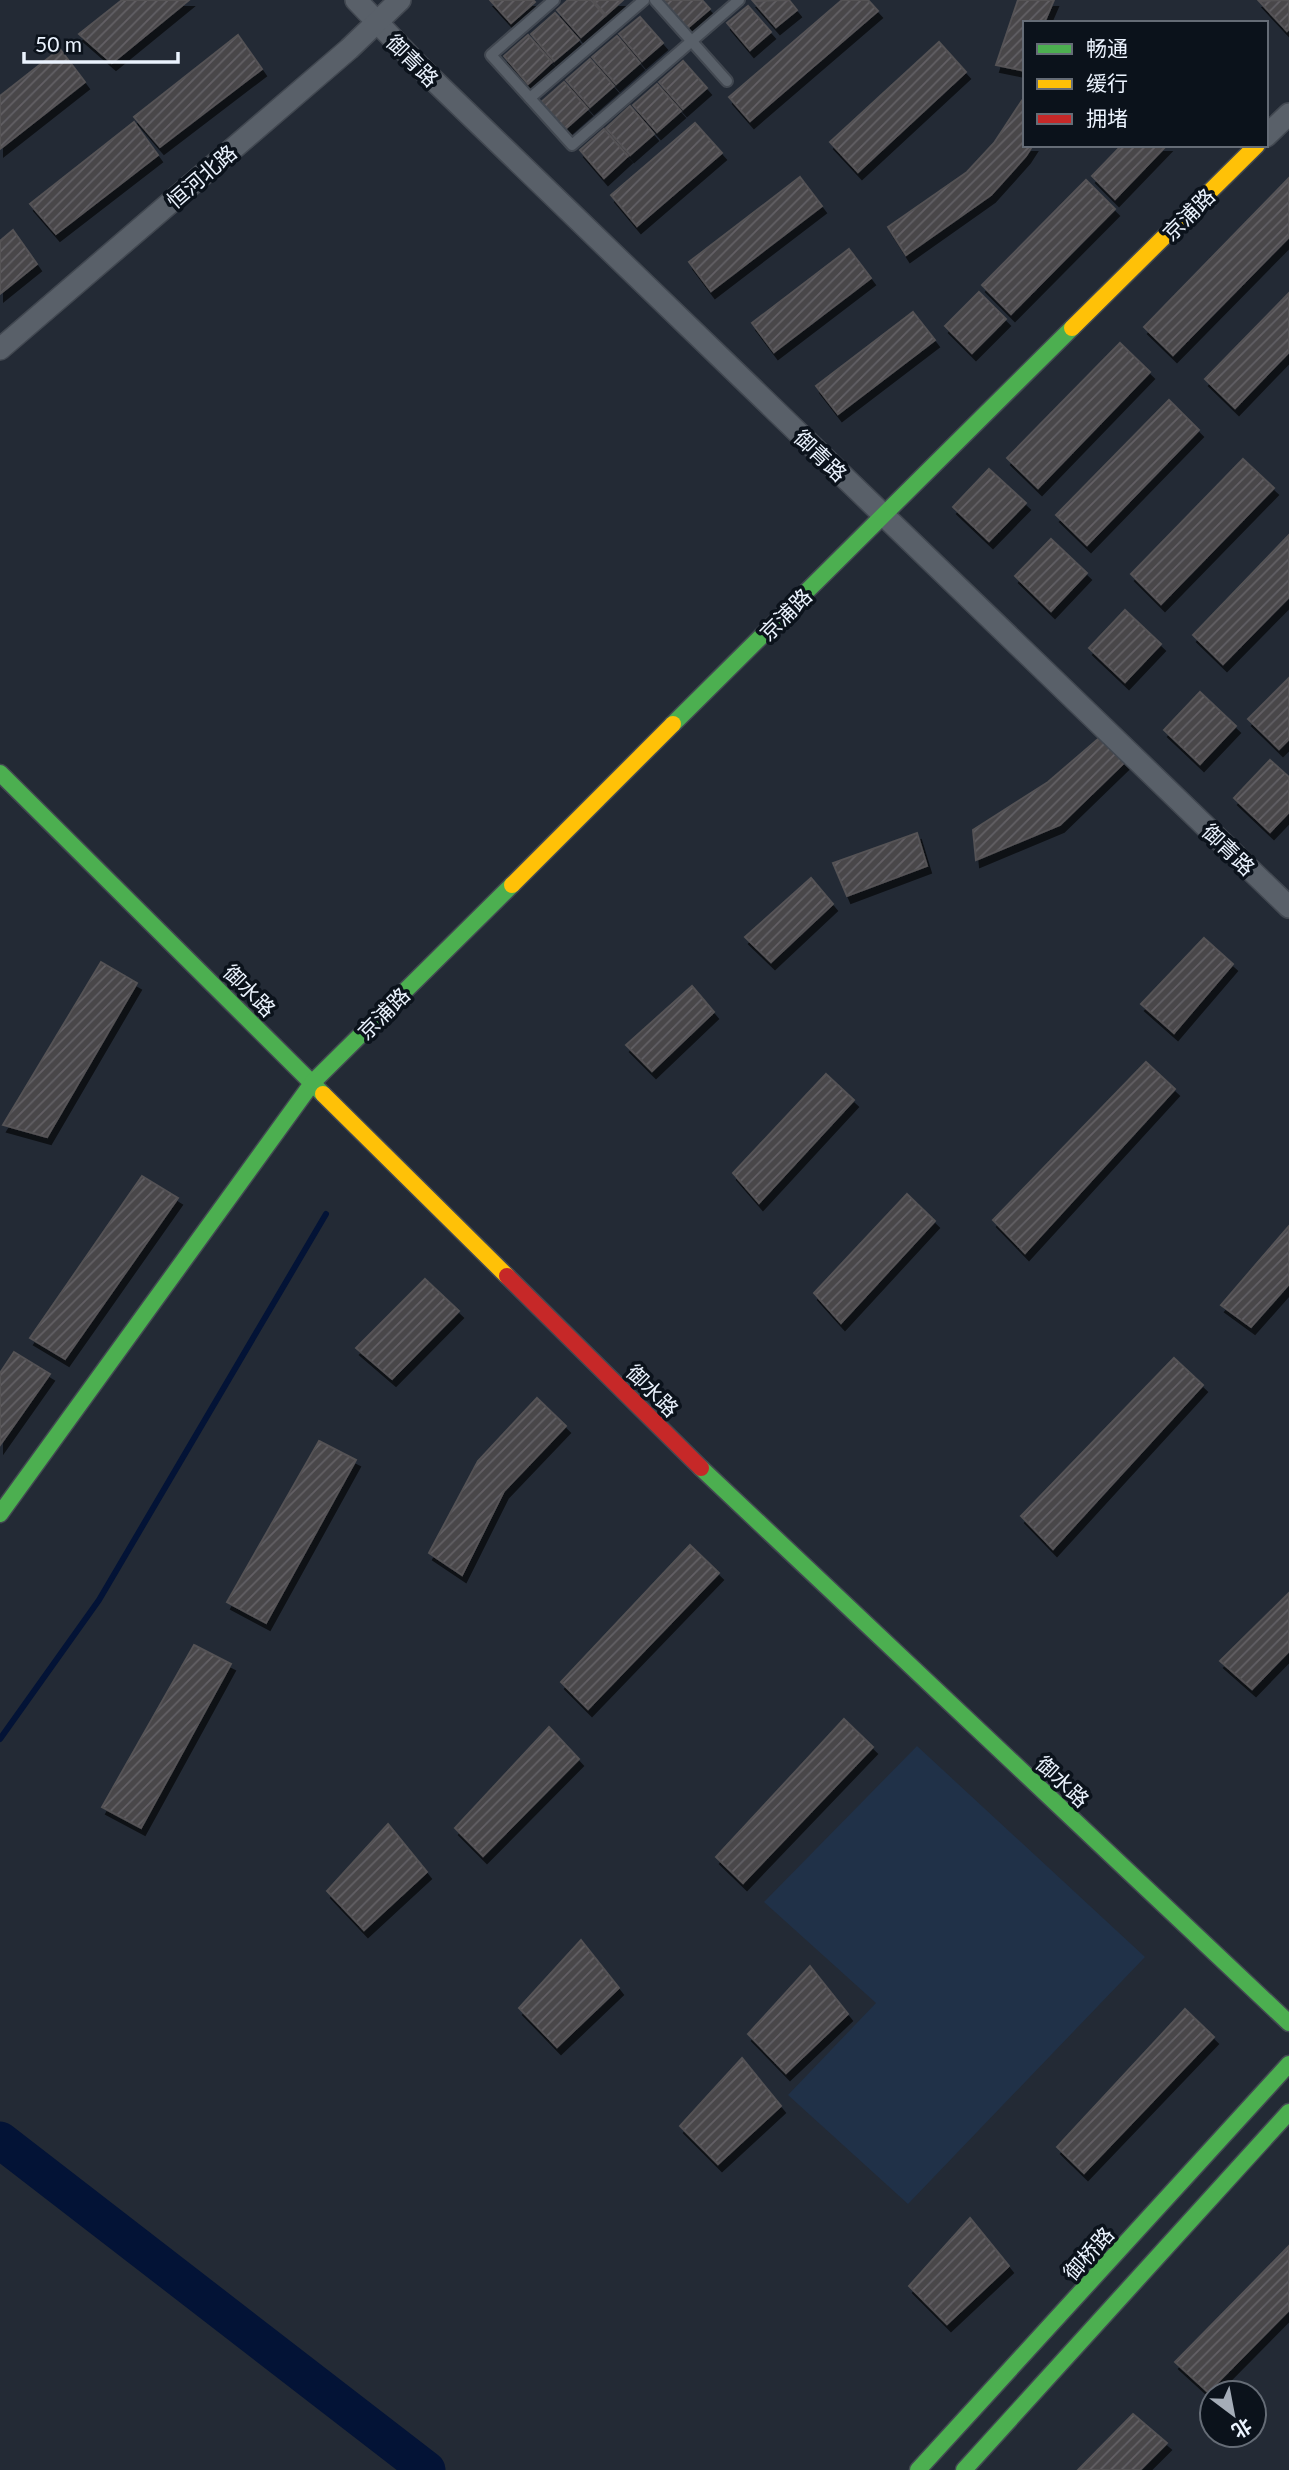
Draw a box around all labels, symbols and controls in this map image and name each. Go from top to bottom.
scale bar [24,21,178,65]
legend [1023,21,1268,147]
street label: 御青路 [382,29,444,91]
text: 50 m [35,31,82,56]
text: 畅通 [1086,35,1128,60]
text: 缓行 [1086,70,1128,95]
text: 拥堵 [1086,105,1128,130]
street label: 恒河北路 [161,139,241,213]
street label: 京浦路 [1157,183,1219,245]
street label: 御青路 [790,424,852,486]
street label: 京浦路 [754,583,816,645]
street label: 御青路 [1198,818,1260,880]
street label: 御水路 [219,959,281,1021]
street label: 京浦路 [352,982,414,1044]
street label: 御水路 [622,1359,684,1421]
street label: 御水路 [1031,1750,1095,1812]
street label: 御桥路 [1058,2221,1118,2285]
north arrow [1198,2379,1268,2449]
text: 北 [1228,2414,1256,2444]

